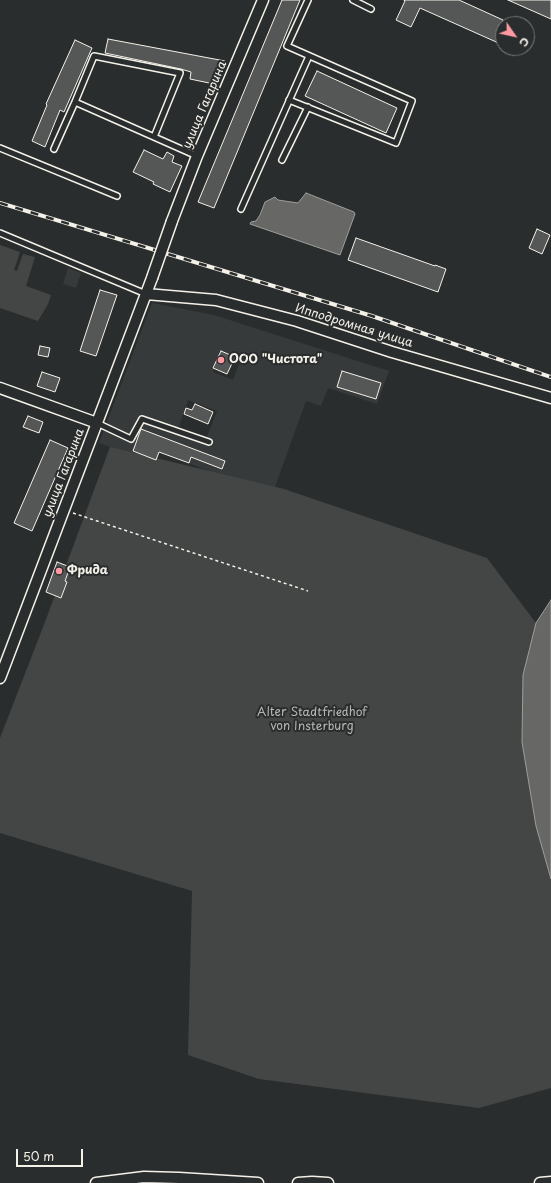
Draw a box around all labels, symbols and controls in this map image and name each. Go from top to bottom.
north arrow [495,16,535,56]
text: С [515,34,534,51]
street label: улица Гагарина [180,59,230,151]
street label: Ипподромная улица [293,301,415,351]
place label: ООО "Чистота" [229,353,322,367]
marker: ООО "Чистота" [216,355,226,365]
street label: улица Гагарина [40,427,88,519]
place label: Фрида [67,564,108,578]
marker: Фрида [54,566,64,576]
park label: Alter Stadtfriedhof von Insterburg [257,706,367,734]
scale bar [18,1141,85,1167]
text: 50 m [23,1147,54,1165]

